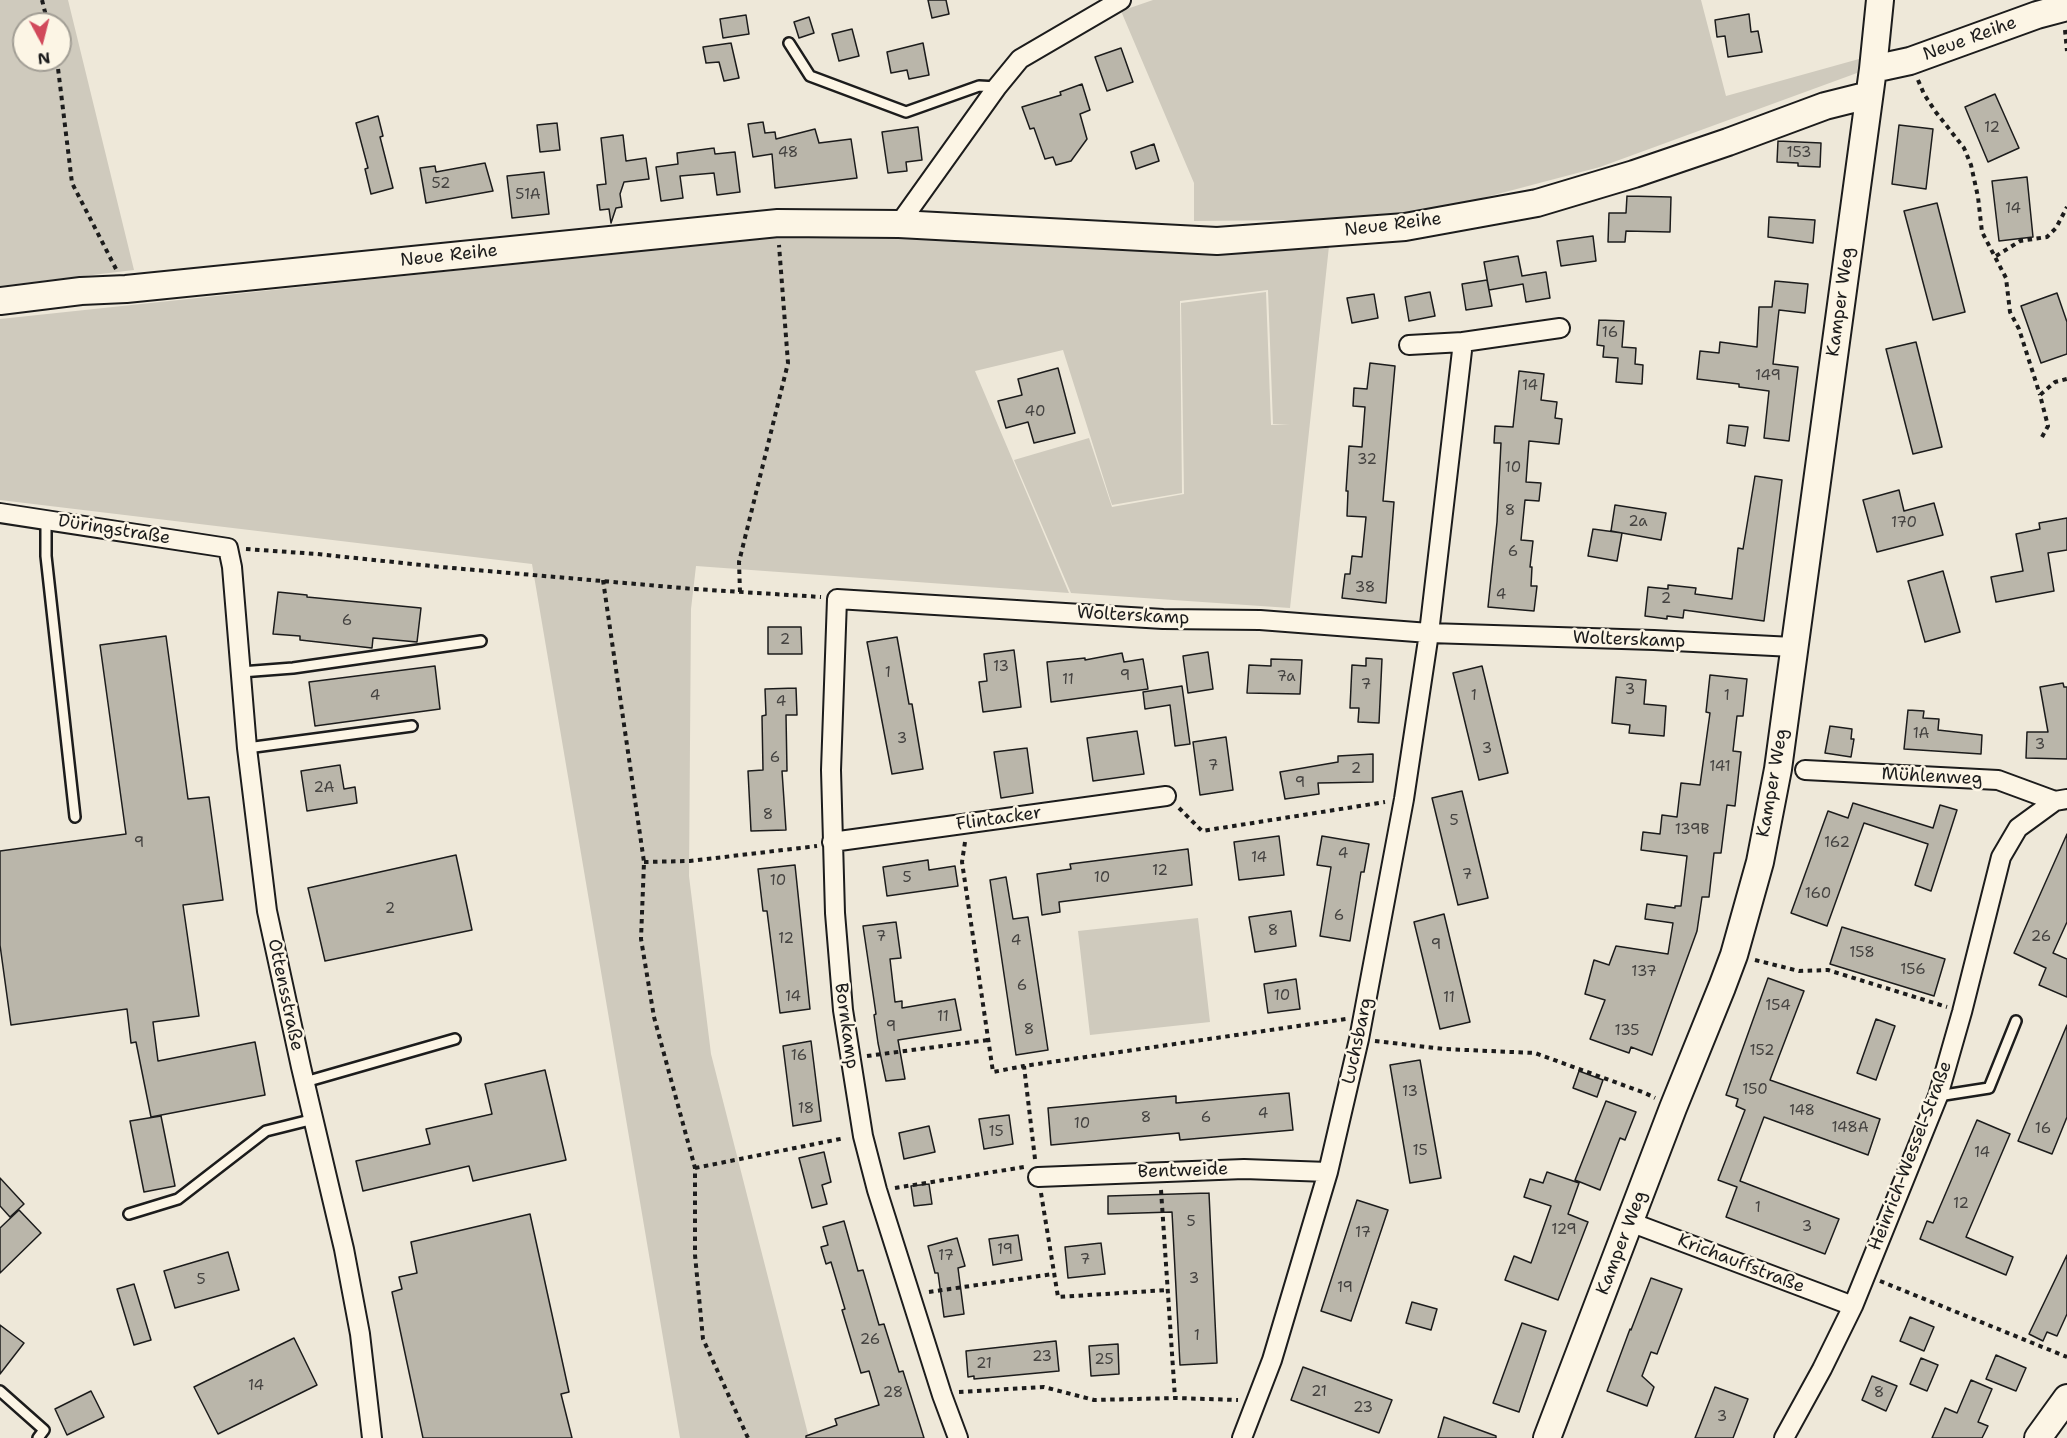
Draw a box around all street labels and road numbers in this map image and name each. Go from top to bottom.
street label: Neue Reihe [1920,12,2020,66]
street label: Neue Reihe [1343,208,1443,242]
street label: Neue Reihe [399,240,499,272]
street label: Kamper Weg [1823,246,1859,358]
street label: Düringstraße [56,510,172,550]
street label: Wolterskamp [1076,602,1190,630]
street label: Wolterskamp [1572,627,1686,653]
street label: Kamper Weg [1753,727,1793,839]
street label: Mühlenweg [1881,764,1983,790]
street label: Flintacker [955,802,1043,836]
street label: Ottensstraße [263,937,307,1053]
street label: Bornkamp [829,982,863,1070]
street label: Luchsbarg [1338,996,1378,1086]
street label: Heinrich-Wessel-Straße [1865,1058,1957,1254]
street label: Bentweide [1137,1159,1229,1183]
street label: Kamper Weg [1592,1188,1652,1298]
street label: Krichauffstraße [1674,1230,1808,1298]

